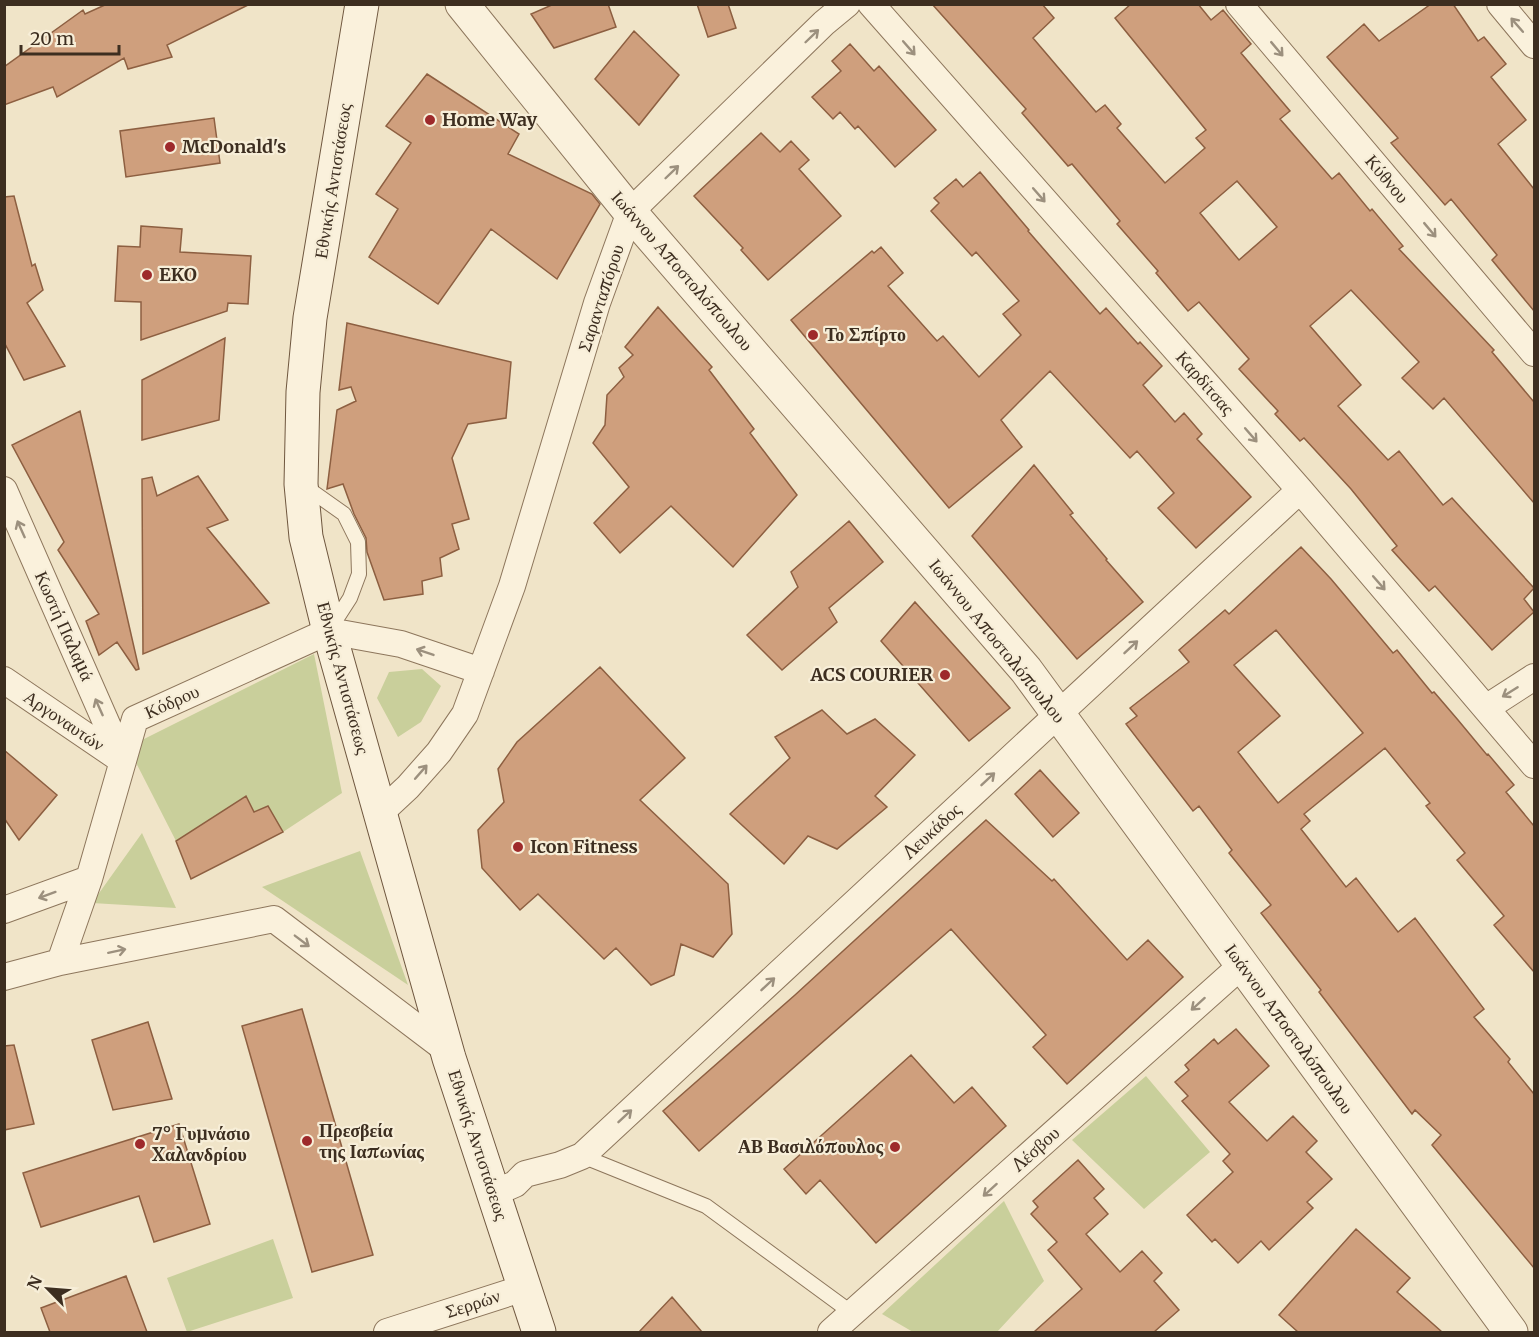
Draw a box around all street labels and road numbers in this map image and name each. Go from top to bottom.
street label: Εθνικής Αντιστάσεως [309,102,356,260]
street label: Κύθνου [1360,150,1414,208]
street label: Ιωάννου Αποστολόπουλου [607,186,758,356]
street label: Σαρανταπόρου [572,241,629,355]
street label: Καρδίτσας [1171,346,1240,419]
street label: Ιωάννου Αποστολόπουλου [924,554,1071,728]
street label: Κωστή Παλαμά [30,567,99,685]
street label: Εθνικής Αντιστάσεως [312,599,375,757]
street label: Κόδρου [141,679,203,724]
street label: Αργοναυτών [19,685,109,756]
street label: Λευκάδος [897,798,966,864]
street label: Ιωάννου Αποστολόπουλου [1220,939,1359,1118]
street label: Εθνικής Αντιστάσεως [443,1067,514,1223]
street label: Λέσβου [1006,1121,1064,1177]
street label: Σερρών [443,1284,503,1323]

